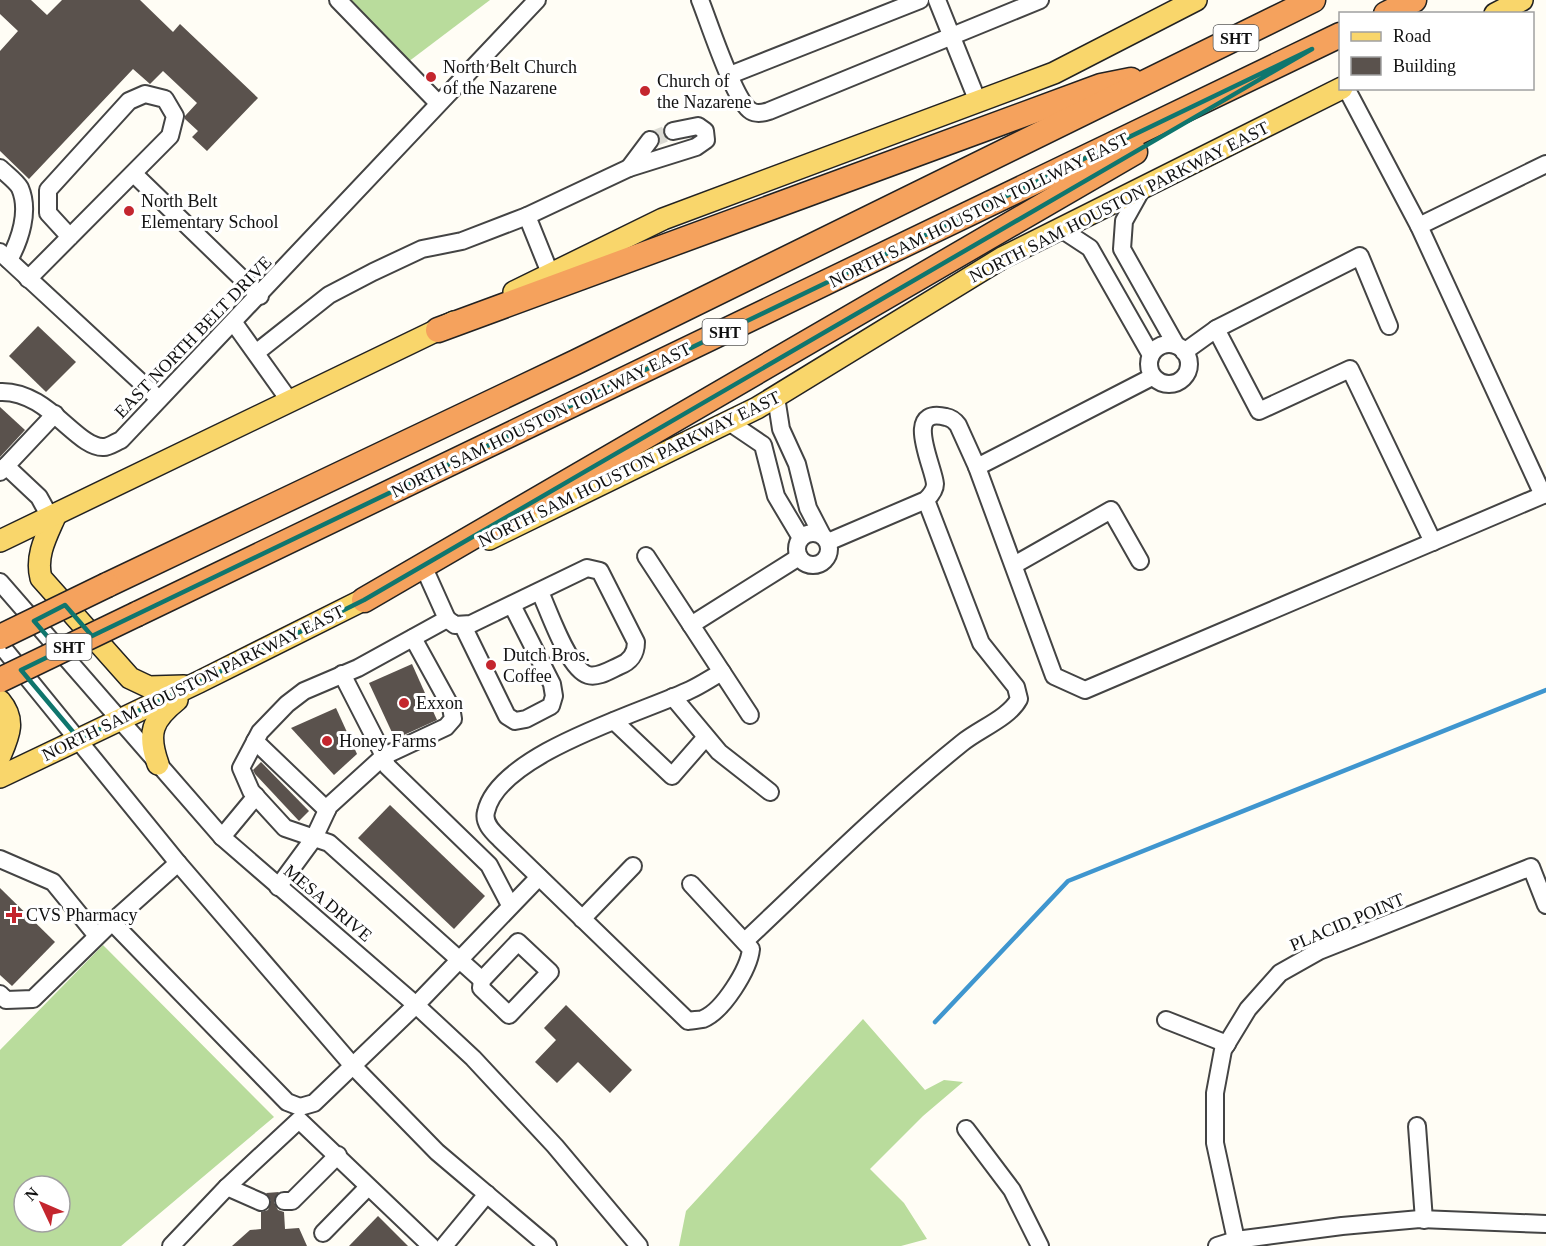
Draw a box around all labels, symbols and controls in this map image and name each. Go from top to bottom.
legend [1339,12,1534,90]
road number: SHT [1214,25,1258,51]
text: Road [1393,26,1431,46]
text: Building [1393,56,1456,76]
place label: North Belt Church of the Nazarene [443,57,577,98]
marker: North Belt Church of the Nazarene [424,70,438,84]
place label: Church of the Nazarene [657,71,751,112]
marker: Church of the Nazarene [638,84,652,98]
street label: NORTH SAM HOUSTON PARKWAY EAST [966,117,1272,287]
street label: NORTH SAM HOUSTON TOLLWAY EAST [826,128,1132,292]
place label: North Belt Elementary School [141,191,278,232]
marker: North Belt Elementary School [122,204,136,218]
street label: EAST NORTH BELT DRIVE [110,252,276,422]
road number: SHT [702,319,748,345]
street label: NORTH SAM HOUSTON TOLLWAY EAST [388,338,694,502]
street label: NORTH SAM HOUSTON PARKWAY EAST [475,387,783,551]
street label: NORTH SAM HOUSTON PARKWAY EAST [39,601,347,765]
road number: SHT [46,634,92,660]
place label: Dutch Bros. Coffee [503,645,590,686]
marker: Dutch Bros. Coffee [484,658,498,672]
place label: Exxon [416,693,463,713]
marker: Exxon [397,696,411,710]
place label: Honey Farms [339,731,437,751]
marker: Honey Farms [320,734,334,748]
street label: MESA DRIVE [280,860,376,946]
street label: PLACID POINT [1287,889,1407,955]
place label: CVS Pharmacy [26,905,138,925]
marker: CVS Pharmacy [7,908,21,922]
north arrow [12,1174,72,1234]
text: N [21,1184,42,1204]

